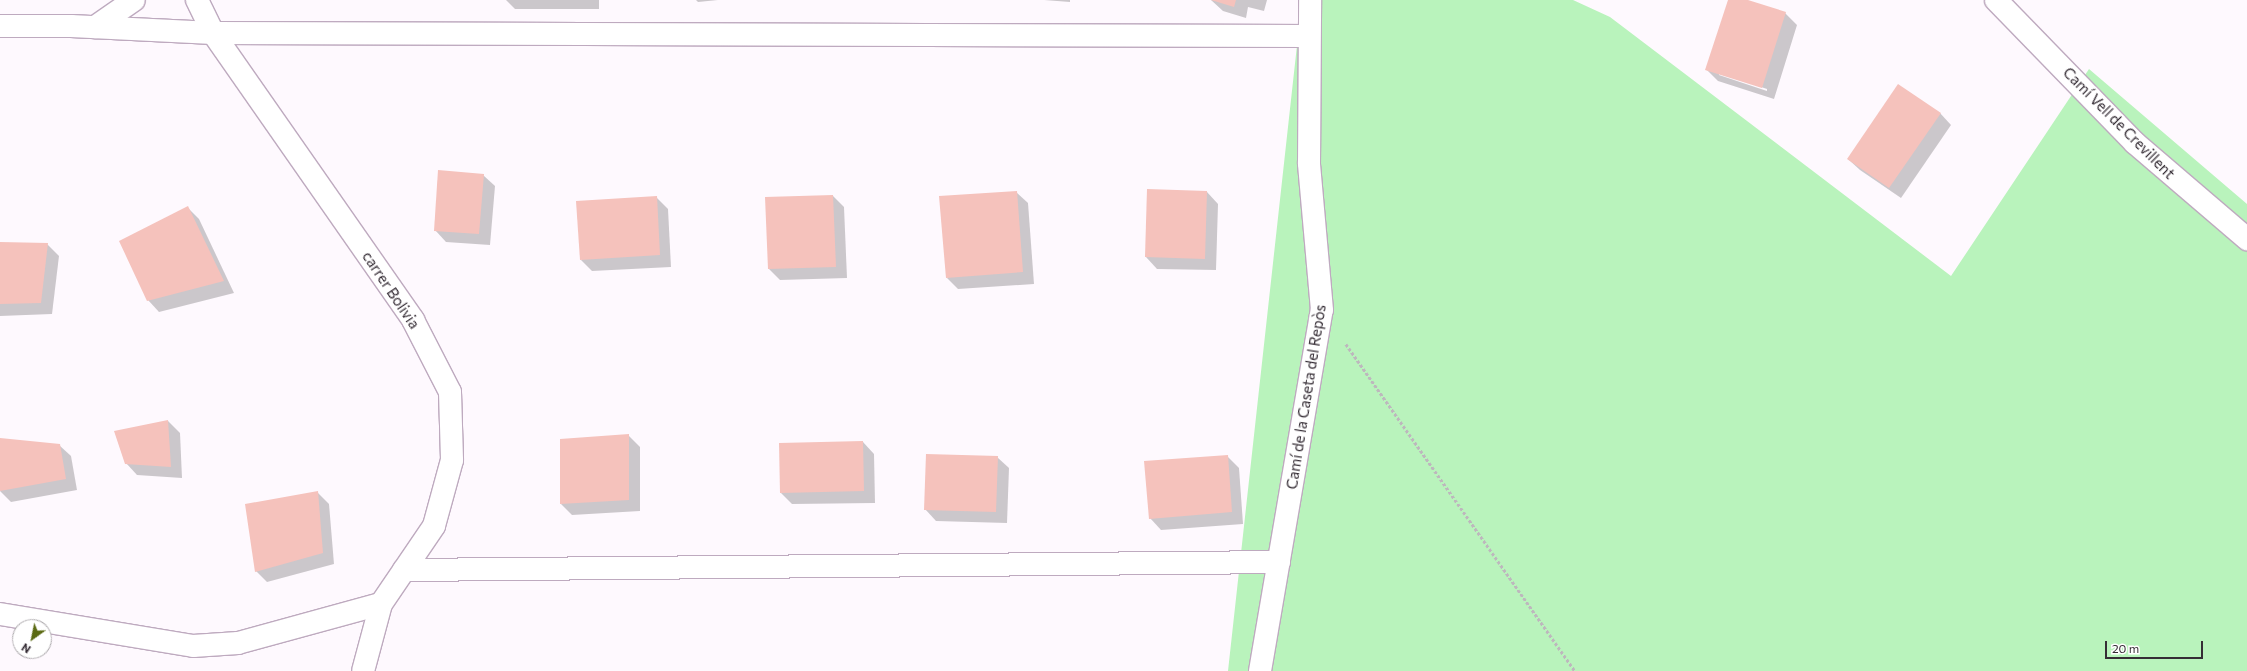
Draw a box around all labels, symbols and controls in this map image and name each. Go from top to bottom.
street label: Camí Vell de Crevillent [2059,63,2179,183]
street label: carrer Bolivia [359,248,423,332]
street label: Camí de la Caseta del Repòs [1283,303,1329,491]
north arrow [12,619,52,659]
scale bar [2107,633,2205,659]
text: N [19,641,33,656]
text: 20 m [2112,641,2139,655]

